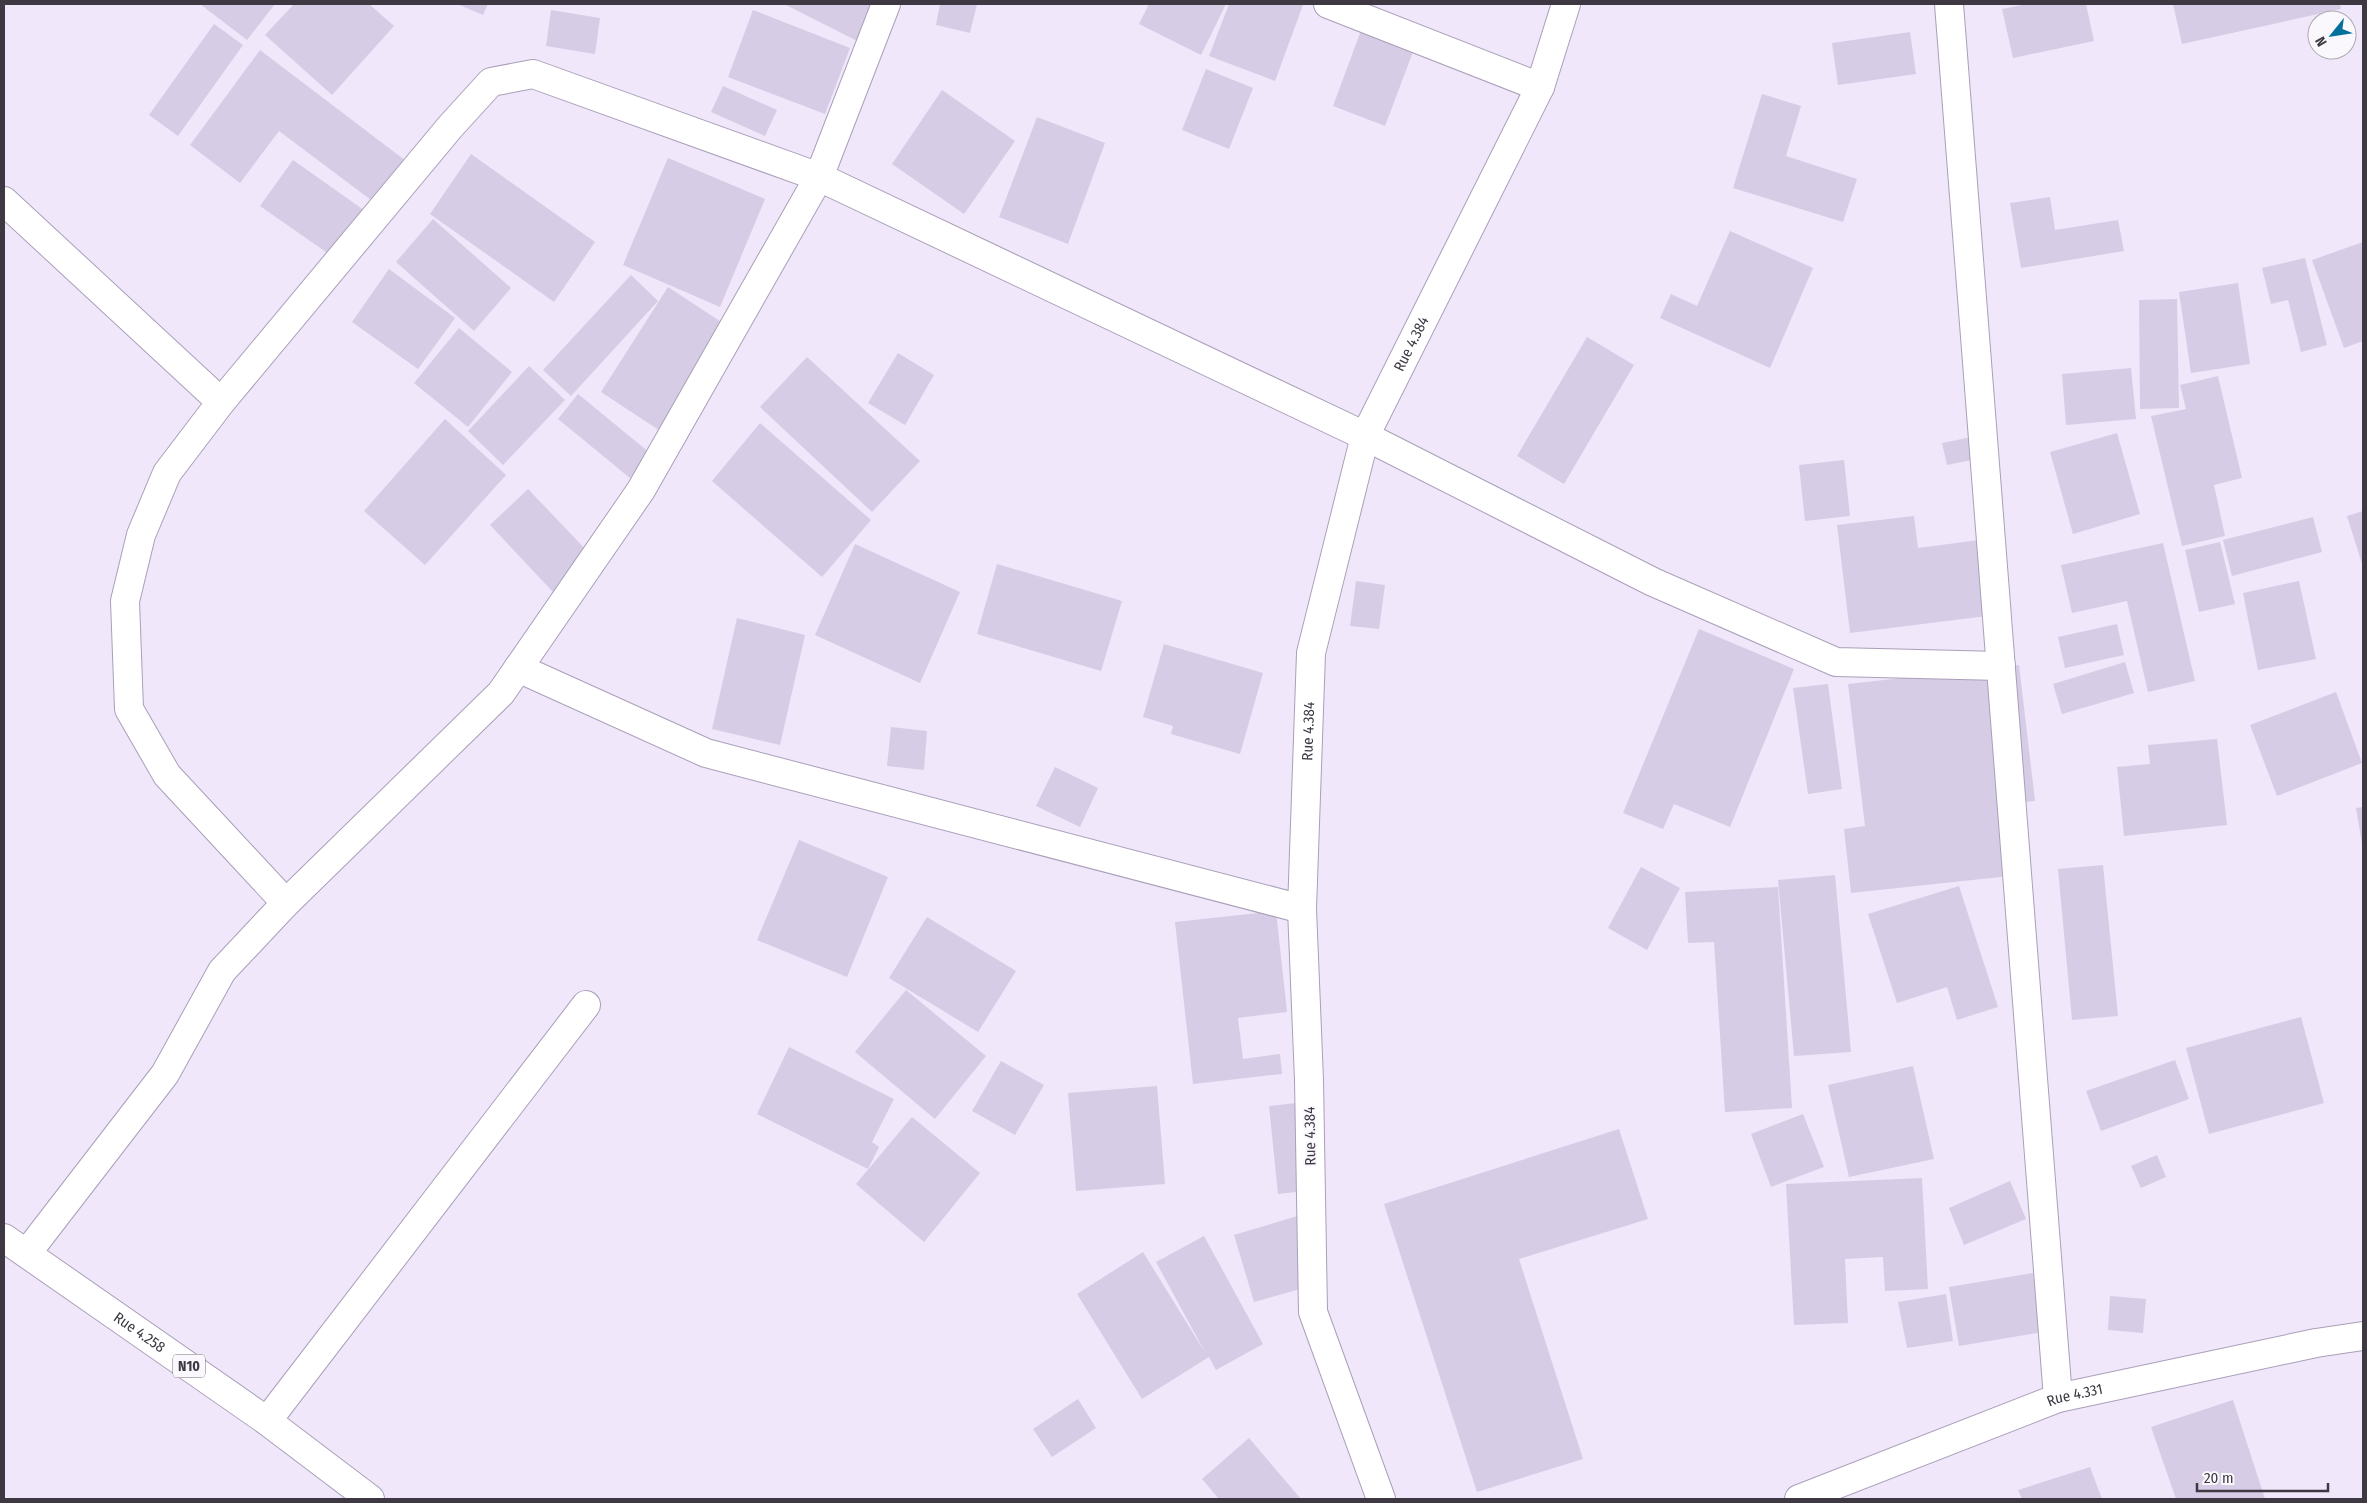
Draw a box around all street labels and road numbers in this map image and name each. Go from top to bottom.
street label: Rue 4.384 [1390,313,1432,374]
street label: Rue 4.384 [1298,701,1318,761]
street label: Rue 4.384 [1300,1106,1320,1166]
street label: Rue 4.258 [110,1308,169,1356]
road number: N10 [173,1354,205,1378]
street label: Rue 4.331 [2044,1380,2104,1410]

